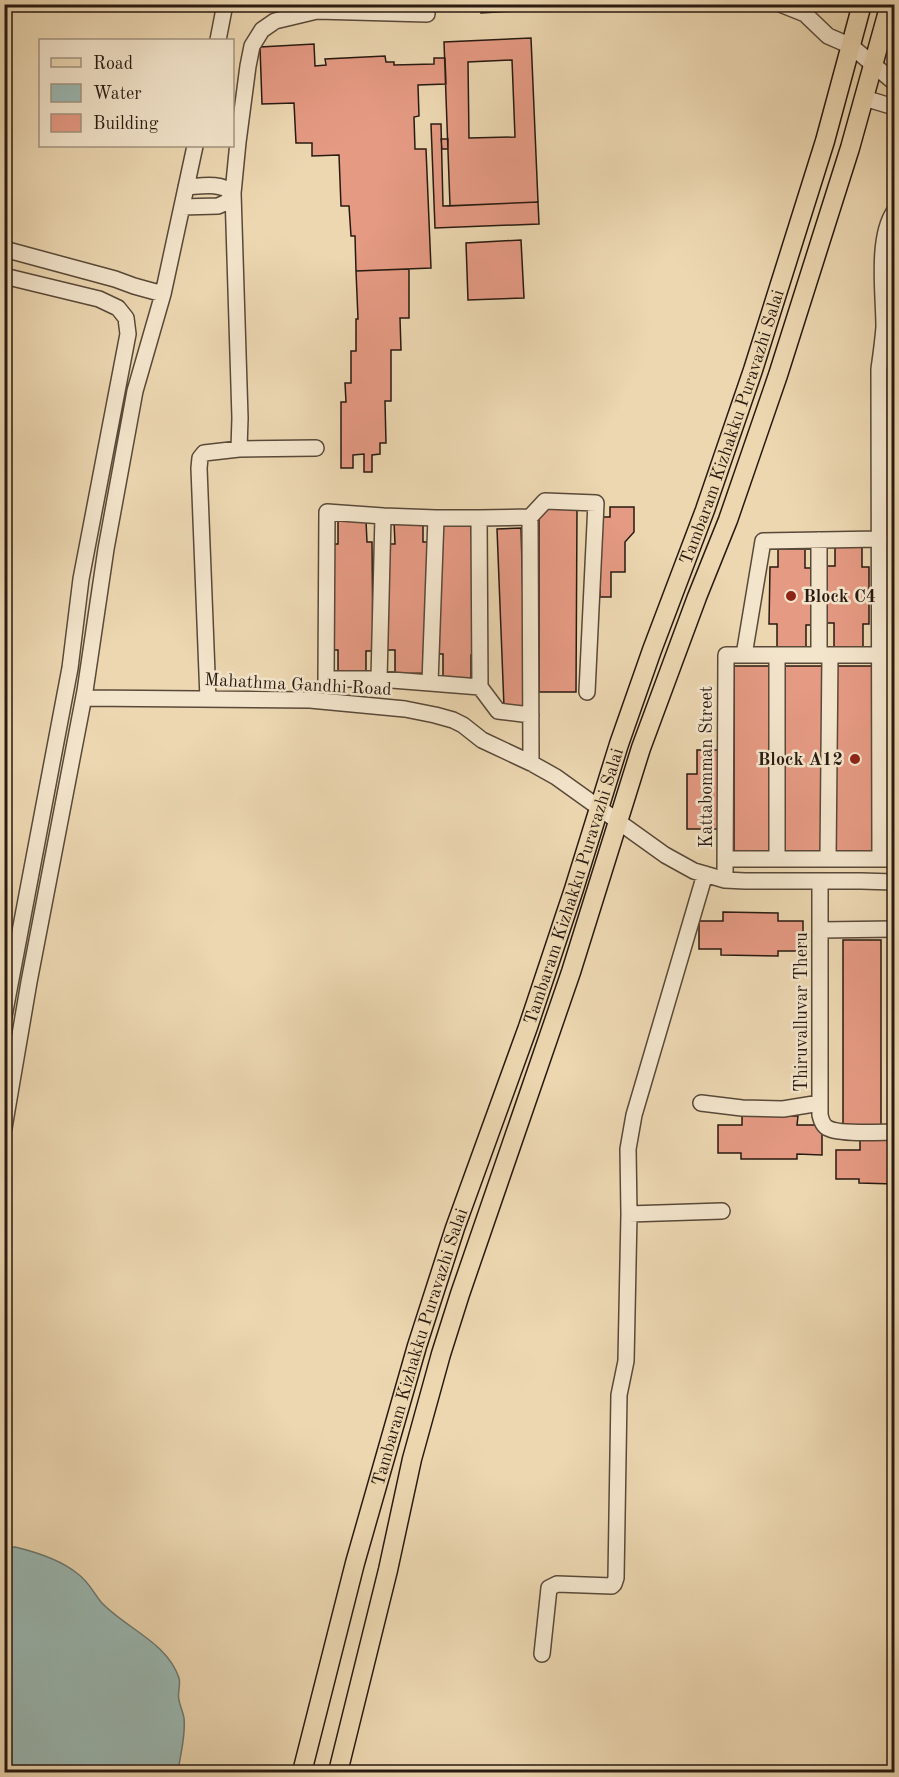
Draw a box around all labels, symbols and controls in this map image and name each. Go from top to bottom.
legend [39,39,234,147]
text: Road [93,55,133,73]
text: Water [93,85,142,103]
text: Building [93,115,159,133]
street label: Tambaram Kizhakku Puravazhi Salai [677,287,788,567]
place label: Block C4 [803,588,876,606]
marker: Block C4 [784,589,798,603]
street label: Mahathma Gandhi Road [204,671,392,699]
street label: Kattabomman Street [698,686,716,848]
street label: Tambaram Kizhakku Puravazhi Salai [521,746,627,1027]
place label: Block A12 [758,751,843,769]
marker: Block A12 [848,752,862,766]
street label: Thiruvalluvar Theru [793,932,811,1092]
street label: Tambaram Kizhakku Puravazhi Salai [369,1206,471,1488]

